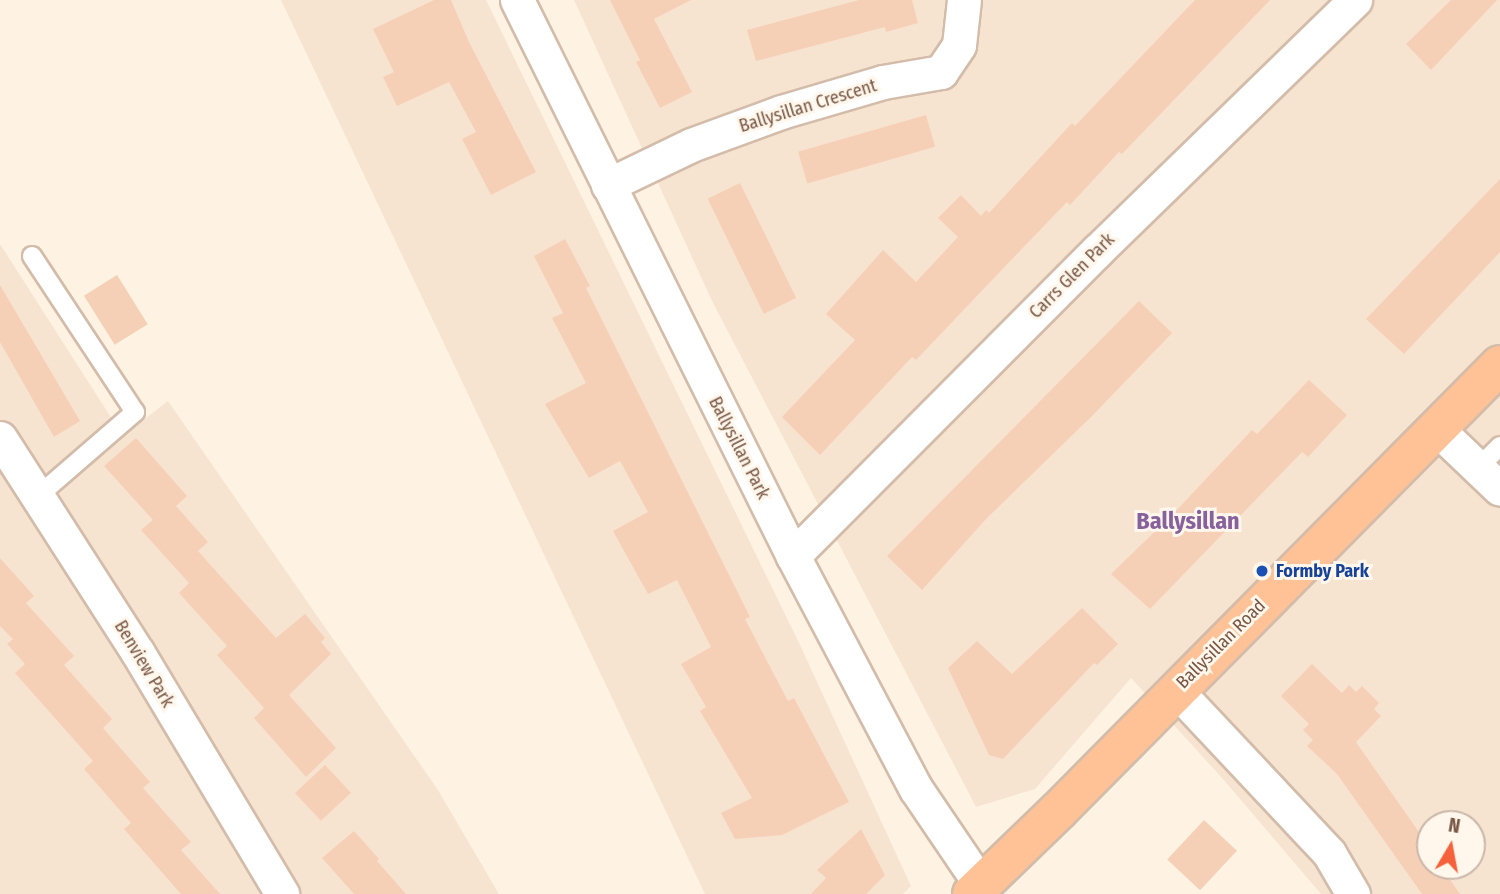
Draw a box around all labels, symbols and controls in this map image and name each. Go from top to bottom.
street label: Ballysillan Crescent [737,75,879,137]
street label: Carrs Glen Park [1025,229,1119,323]
street label: Ballysillan Park [704,393,774,503]
district label: Ballysillan [1136,508,1240,536]
place label: Formby Park [1276,560,1369,582]
marker: Formby Park [1254,563,1270,579]
street label: Ballysillan Road [1172,595,1270,693]
street label: Benview Park [110,617,178,711]
north arrow [1416,810,1486,880]
text: N [1447,813,1462,838]

